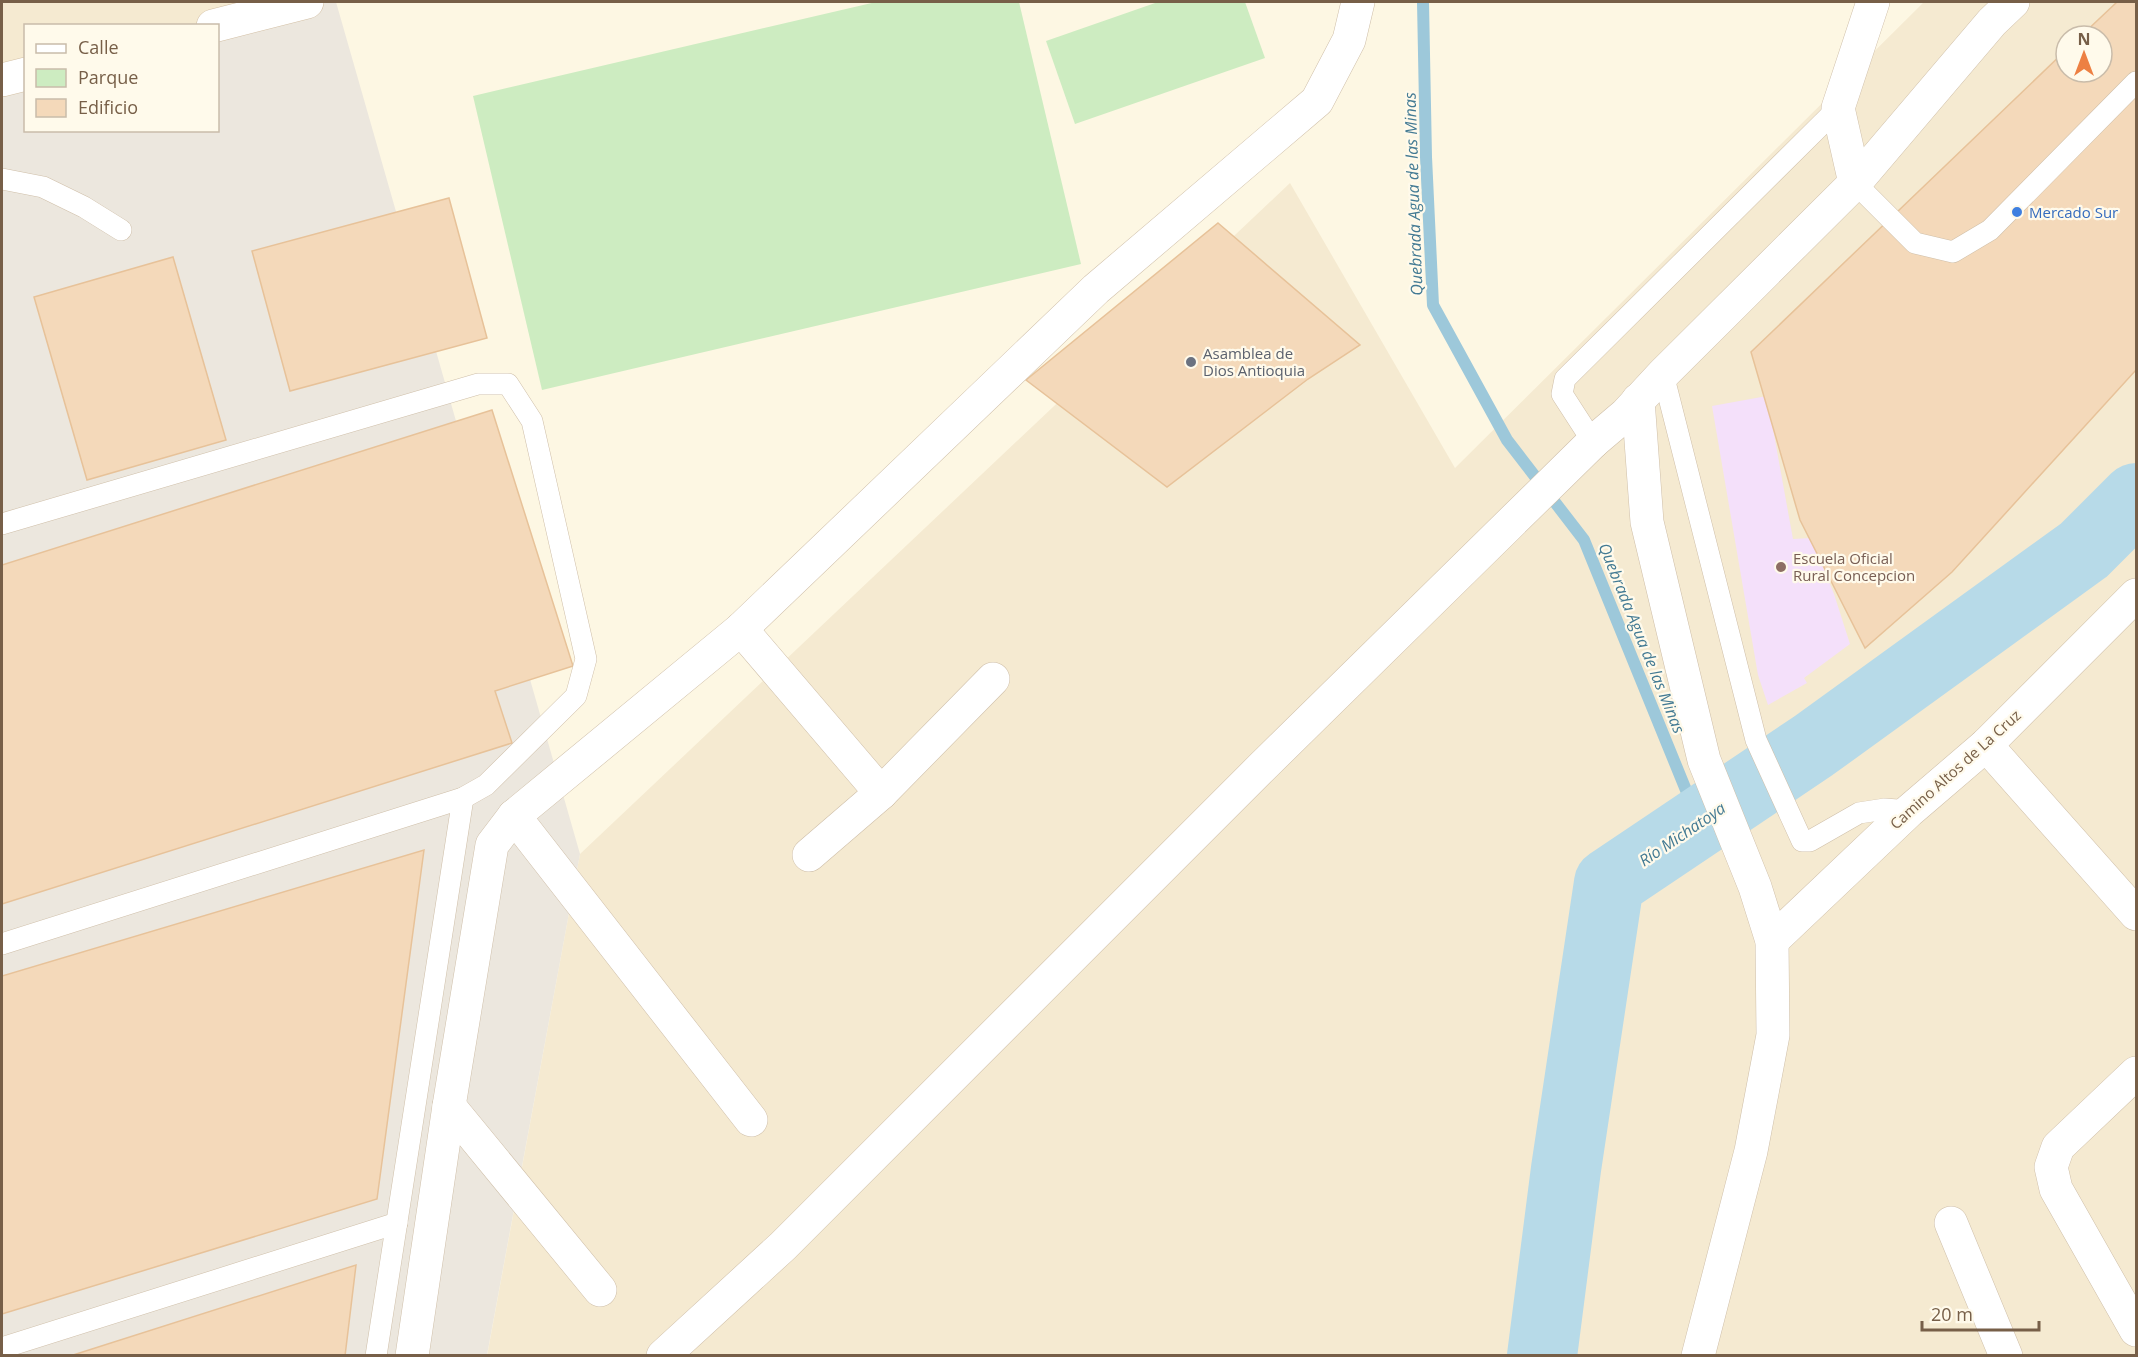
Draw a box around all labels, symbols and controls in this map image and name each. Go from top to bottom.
legend [24,24,219,132]
north arrow [2054,24,2114,84]
text: N [2077,28,2091,50]
text: Calle [78,35,119,59]
text: Parque [78,65,138,89]
water label: Quebrada Agua de las Minas [1398,92,1428,296]
text: Edificio [78,95,138,119]
place label: Mercado Sur [2029,202,2118,222]
marker: Mercado Sur [2010,205,2024,219]
place label: Asamblea de Dios Antioquia [1203,343,1305,380]
marker: Asamblea de Dios Antioquia [1184,355,1198,369]
water label: Quebrada Agua de las Minas [1594,540,1690,737]
place label: Escuela Oficial Rural Concepcion [1793,548,1915,585]
marker: Escuela Oficial Rural Concepcion [1774,560,1788,574]
street label: Camino Altos de La Cruz [1885,705,2025,833]
water label: Río Michatoya [1634,797,1730,871]
scale bar [1922,1294,2039,1332]
text: 20 m [1931,1302,1973,1326]

